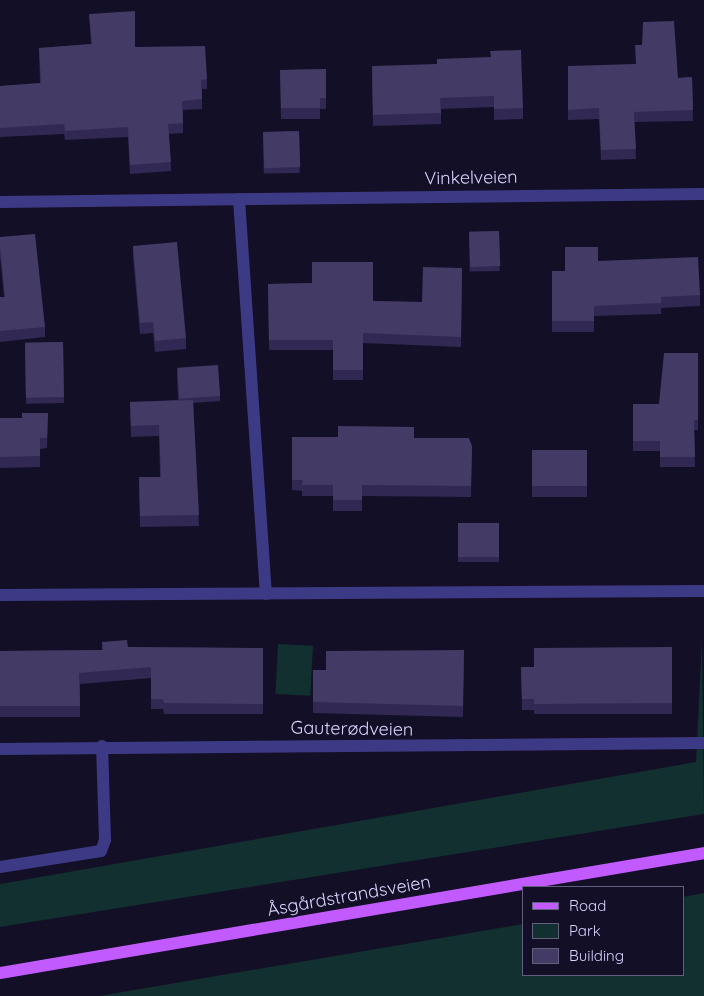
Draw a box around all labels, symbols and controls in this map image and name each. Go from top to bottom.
street label: Vinkelveien [424,166,518,190]
street label: Gauterødveien [290,717,414,741]
street label: Åsgårdstrandsveien [266,871,432,921]
legend [522,886,684,976]
text: Road [569,896,606,915]
text: Park [569,921,601,940]
text: Building [569,946,624,965]

